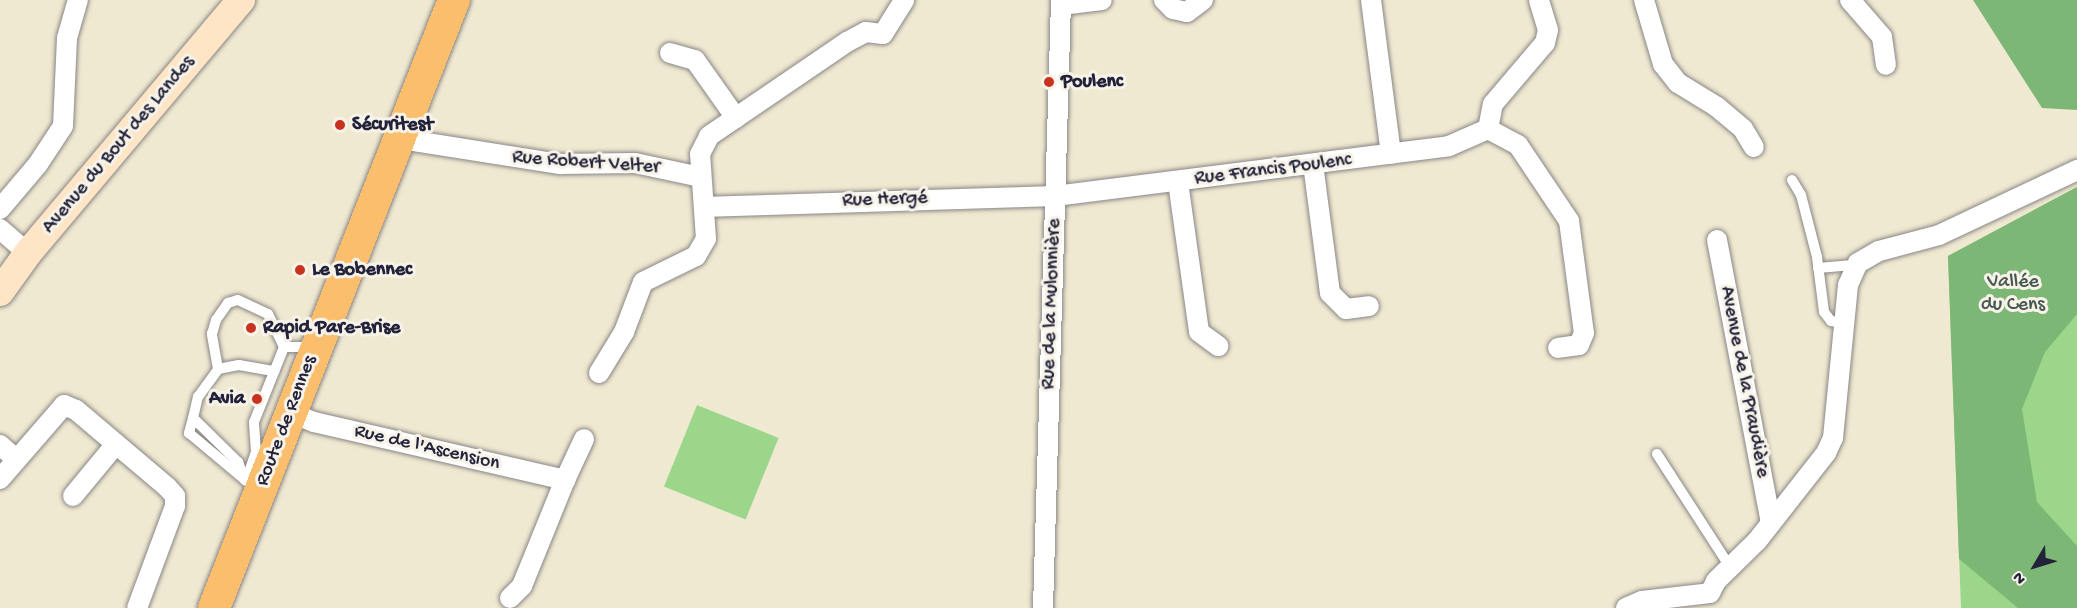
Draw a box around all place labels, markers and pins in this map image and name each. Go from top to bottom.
place label: Poulenc [1061,70,1123,94]
marker: Poulenc [1042,75,1056,89]
place label: Sécuritest [352,113,433,137]
marker: Sécuritest [333,118,347,132]
place label: Le Bobennec [312,258,412,282]
marker: Le Bobennec [293,263,307,277]
place label: Rapid Pare-Brise [263,316,400,340]
marker: Rapid Pare-Brise [244,321,258,335]
place label: Avia [209,387,245,411]
marker: Avia [250,392,264,406]

